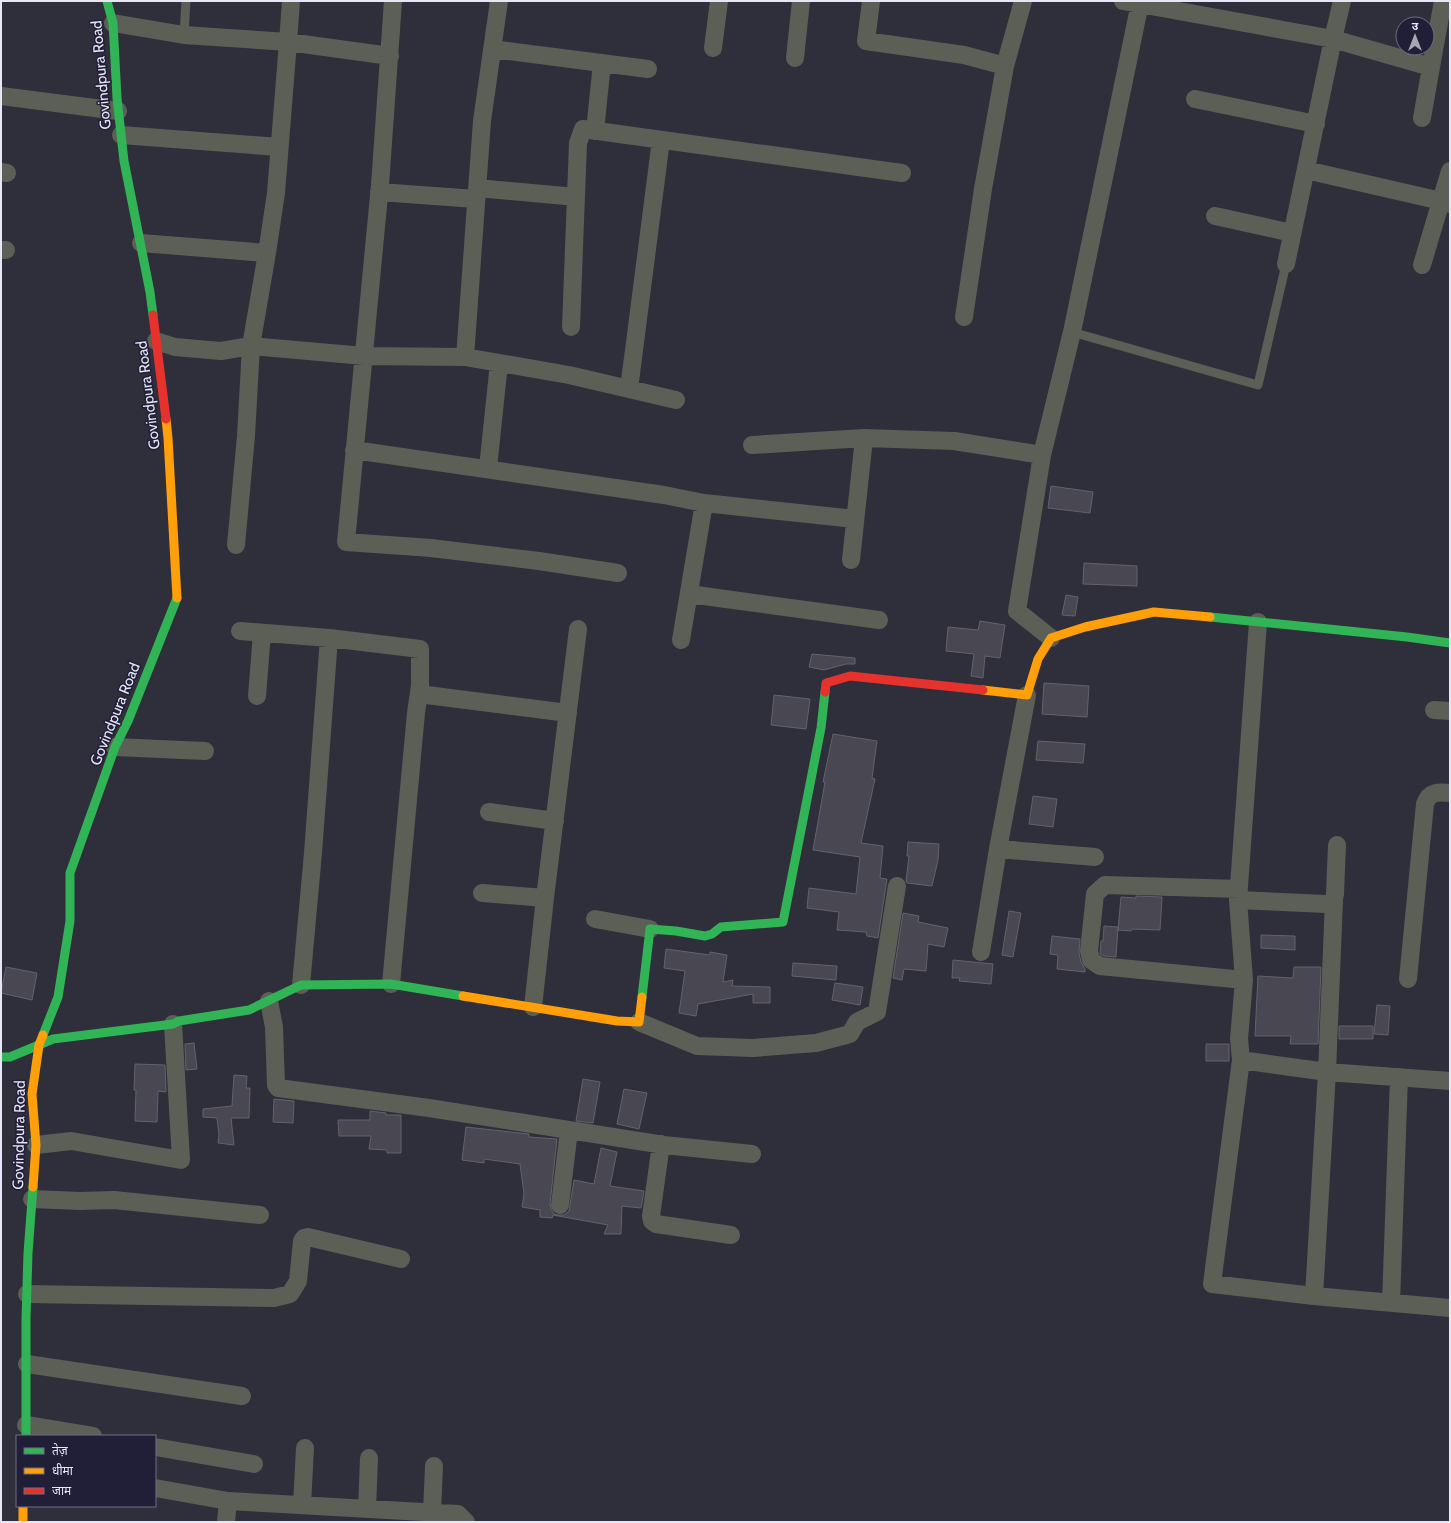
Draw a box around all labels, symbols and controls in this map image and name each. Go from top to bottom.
north arrow [1395,16,1435,56]
text: उ [1412,19,1419,33]
street label: Govindpura Road [87,20,115,130]
street label: Govindpura Road [132,340,164,450]
street label: Govindpura Road [86,660,144,768]
street label: Govindpura Road [9,1080,29,1190]
legend [16,1435,156,1507]
text: तेज़ [52,1443,69,1458]
text: धीमा [52,1463,74,1478]
text: जाम [52,1483,72,1498]

